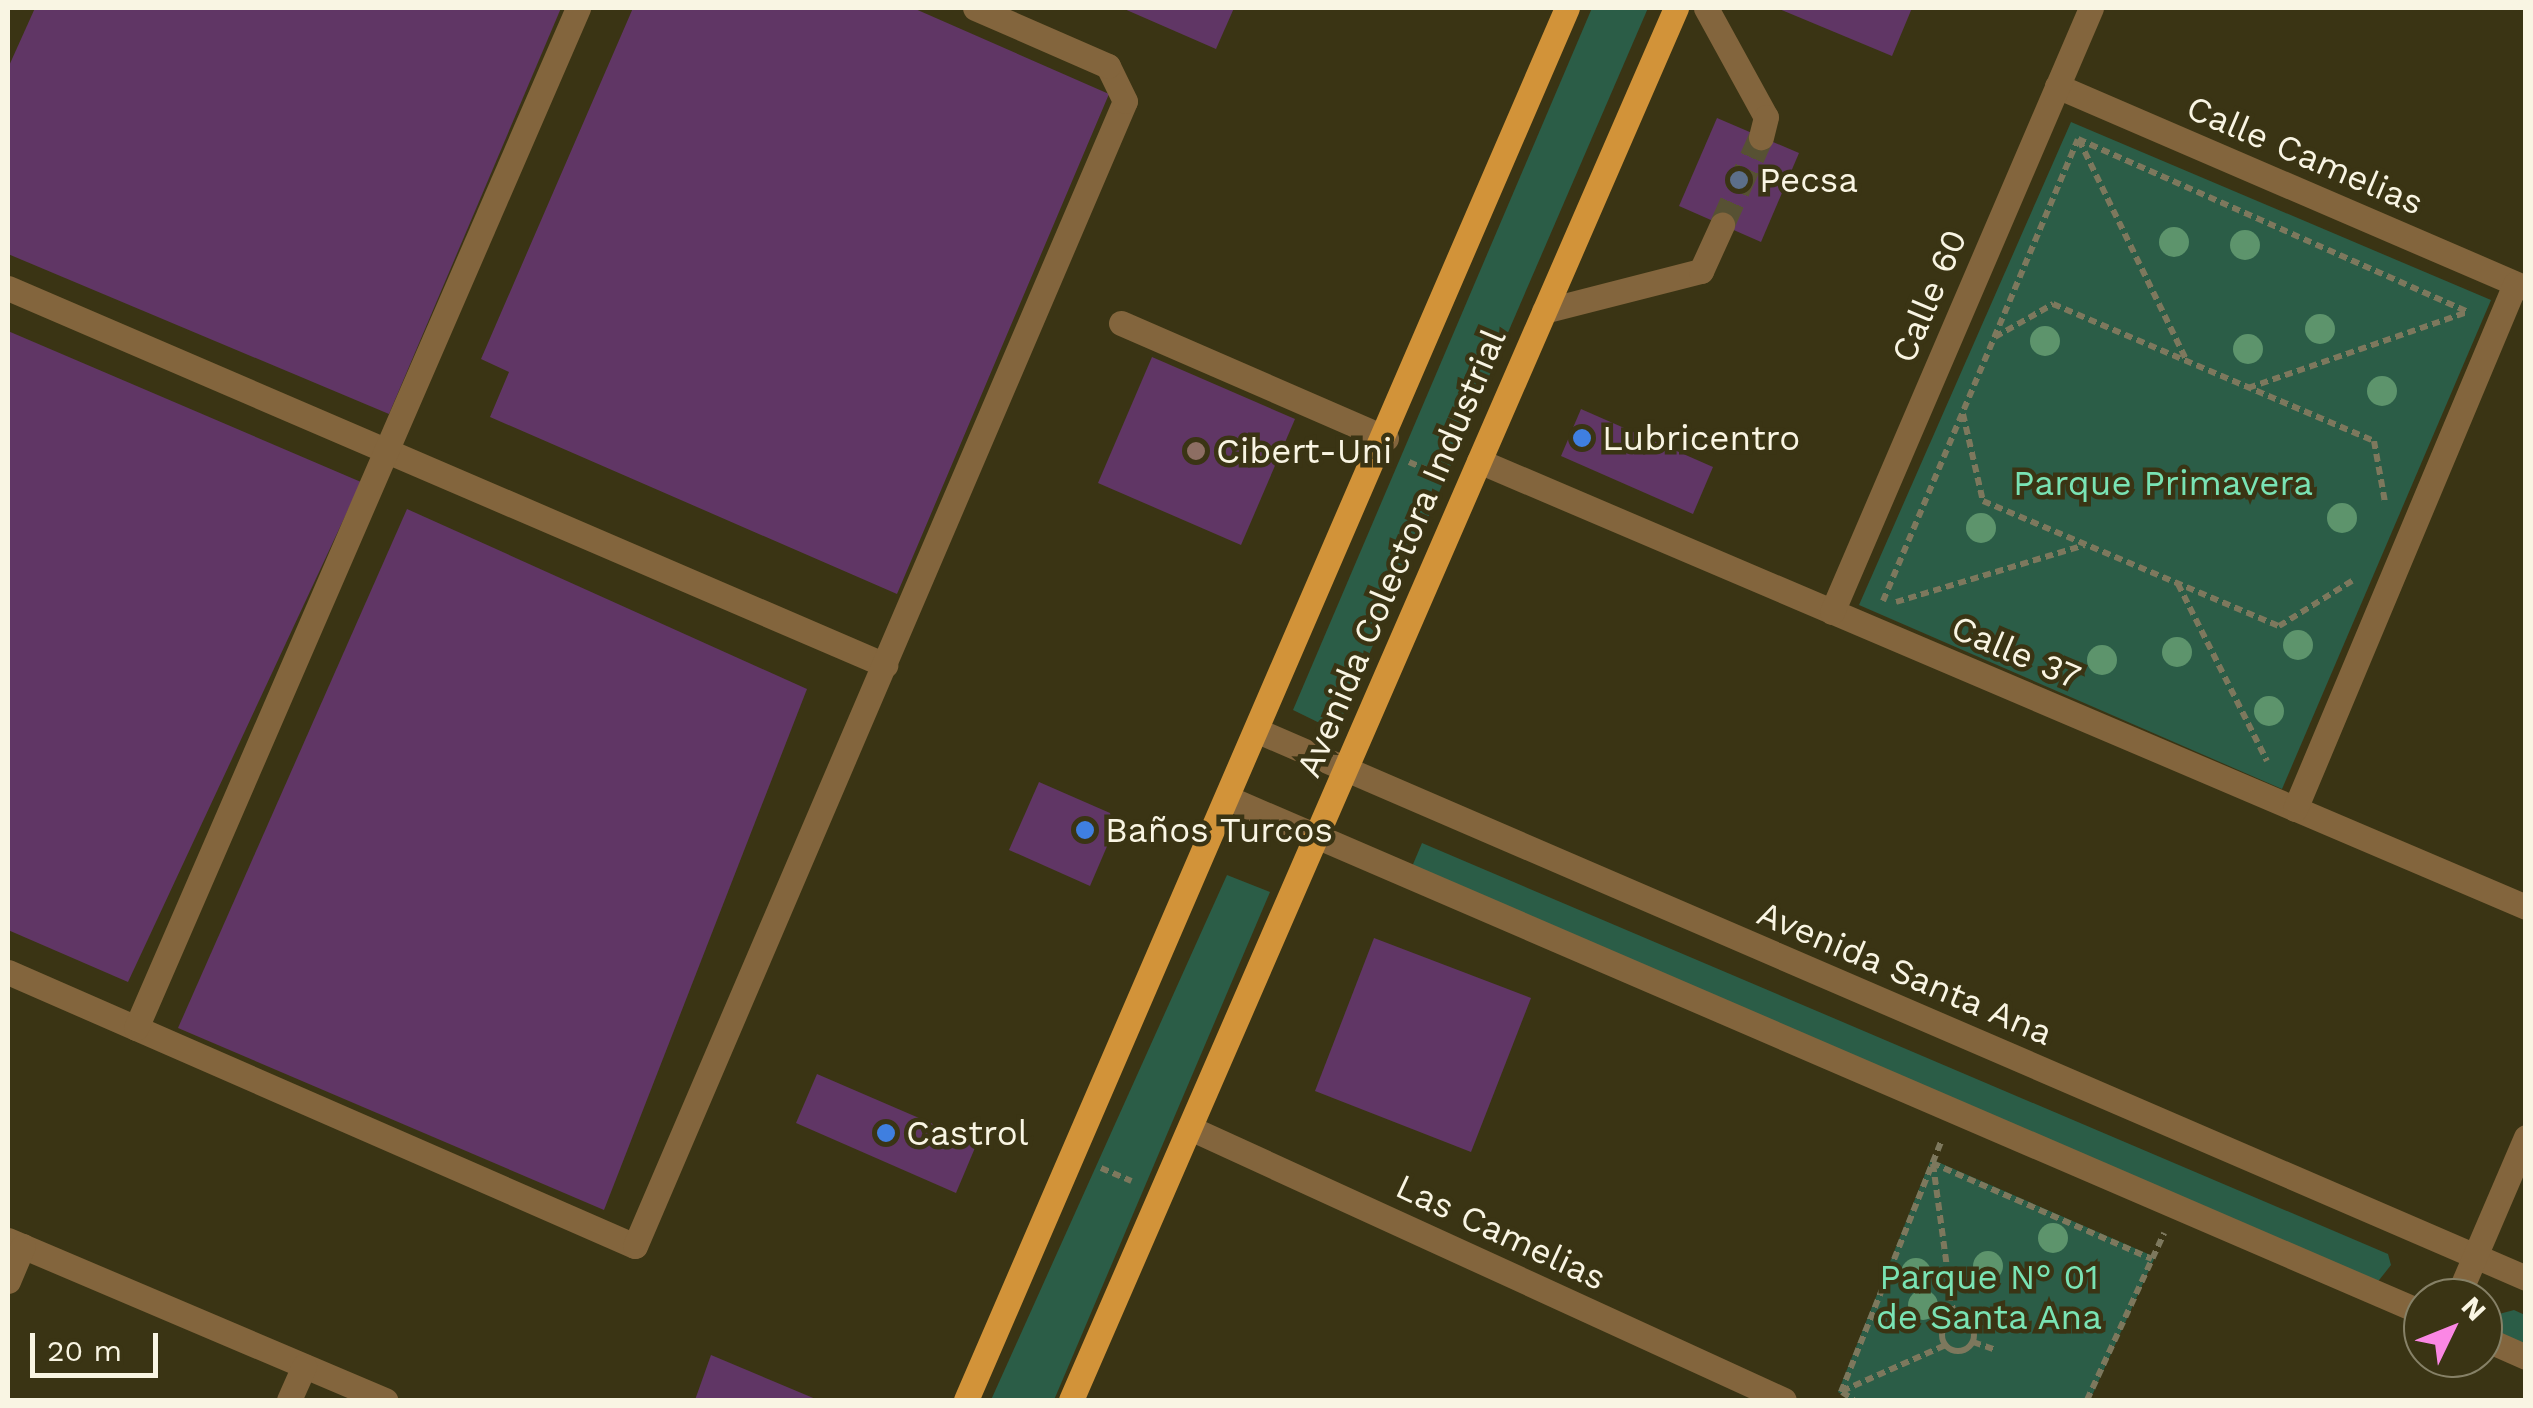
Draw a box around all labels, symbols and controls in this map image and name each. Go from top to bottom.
street label: Calle Camelias [2180,86,2430,224]
place label: Pecsa [1759,159,1858,201]
marker: Pecsa [1728,169,1750,191]
street label: Calle 60 [1882,223,1976,369]
street label: Avenida Colectora Industrial [1287,322,1515,784]
place label: Lubricentro [1602,417,1800,459]
marker: Lubricentro [1571,427,1593,449]
place label: Cibert-Uni [1216,430,1392,472]
marker: Cibert-Uni [1185,440,1207,462]
park label: Parque Primavera [2013,462,2313,504]
street label: Calle 37 [1945,606,2087,698]
place label: Baños Turcos [1105,809,1334,851]
marker: Baños Turcos [1074,819,1096,841]
street label: Avenida Santa Ana [1750,891,2060,1055]
place label: Castrol [906,1112,1028,1154]
marker: Castrol [875,1122,897,1144]
street label: Las Camelias [1389,1165,1613,1299]
park label: Parque N° 01 de Santa Ana [1875,1256,2103,1338]
north arrow [2403,1278,2503,1378]
text: N [2455,1290,2493,1327]
scale bar [35,1313,162,1375]
text: 20 m [47,1333,122,1368]

